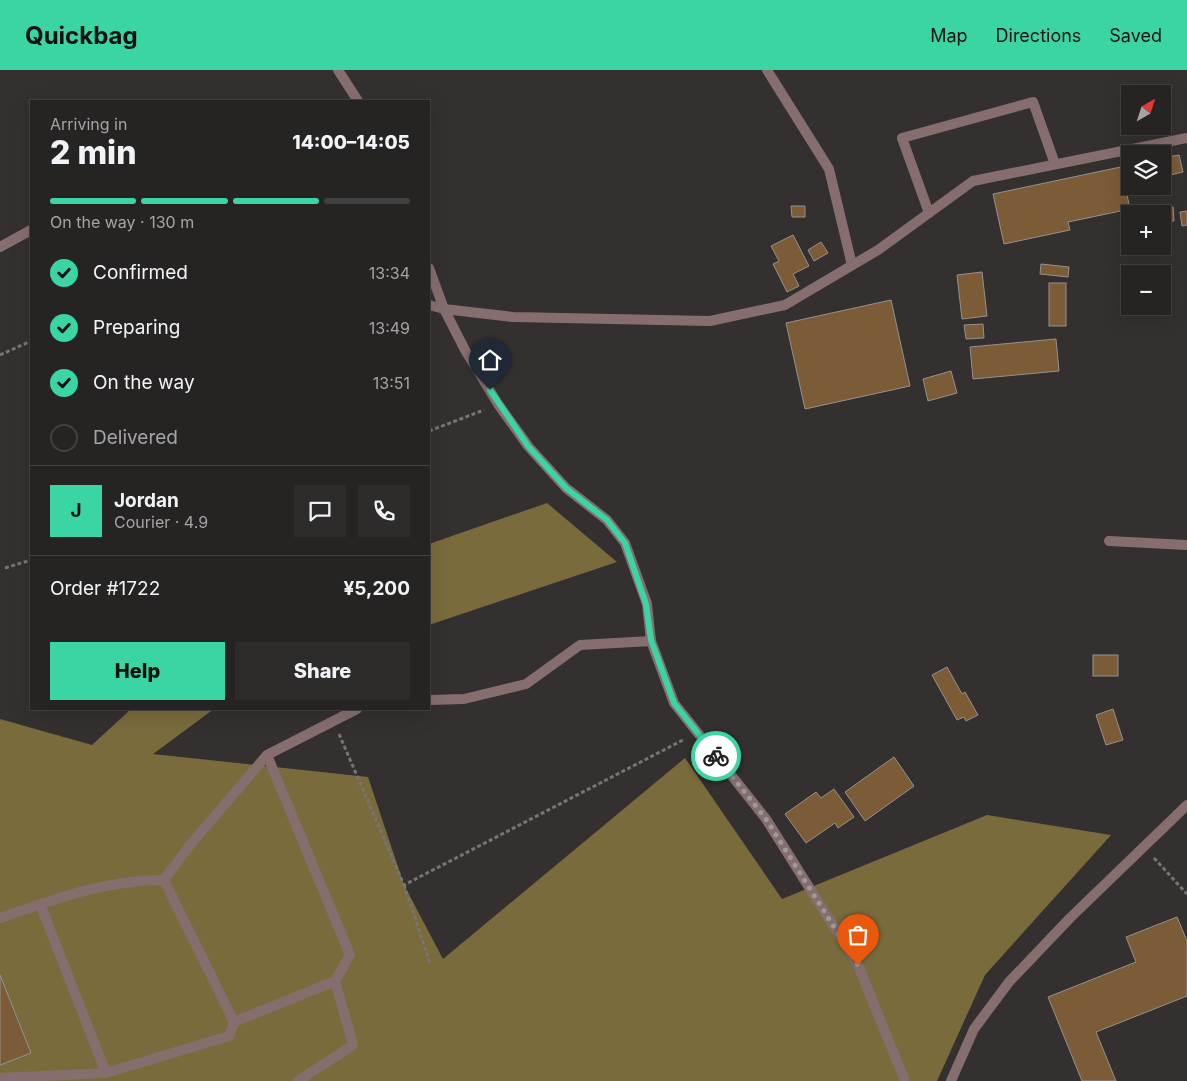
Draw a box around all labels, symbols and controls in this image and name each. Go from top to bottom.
text: Quickbag [25,21,138,50]
text: Map [930,25,968,46]
text: Directions [996,25,1081,46]
text: Saved [1109,25,1162,46]
north arrow [1121,85,1171,135]
map controls [1121,85,1171,315]
text: Arriving in [50,114,127,134]
text: 14:00–14:05 [292,131,410,154]
text: 2 min [50,133,136,172]
button: layers [1121,145,1171,195]
button: + [1121,205,1171,255]
text: On the way · 130 m [50,212,194,232]
icon: check [50,259,78,287]
text: Confirmed [93,261,188,284]
text: 13:34 [369,263,410,283]
button: − [1121,265,1171,315]
icon: check [50,314,78,342]
text: Preparing [93,316,180,339]
text: 13:49 [369,318,410,338]
pin [469,339,511,390]
icon: home [476,346,504,374]
icon: check [50,369,78,397]
text: On the way [93,371,195,394]
text: 13:51 [373,373,410,393]
text: Delivered [93,426,178,449]
button: chat [294,485,346,537]
button: phone [358,485,410,537]
text: Jordan [114,489,179,512]
text: J [70,499,82,522]
text: Courier · 4.9 [114,512,208,532]
text: Order #1722 [50,577,160,600]
text: ¥5,200 [344,577,410,600]
button: Help [50,642,225,700]
button: Share [235,642,410,700]
courier [691,731,741,781]
icon: bike [702,742,730,770]
pin [837,914,879,965]
icon: bag [844,921,872,949]

